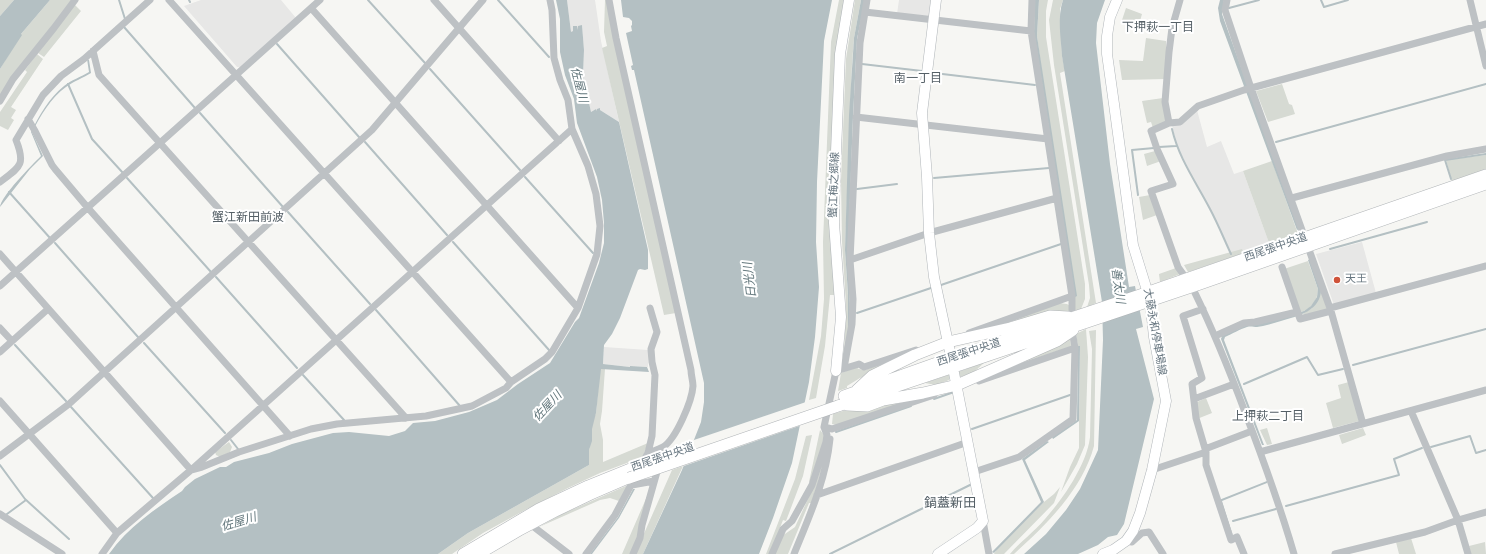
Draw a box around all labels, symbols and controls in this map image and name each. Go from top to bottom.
district label: 下押萩一丁目 [1122,21,1194,35]
water label: 佐屋川 [567,66,589,104]
district label: 南一丁目 [894,72,942,86]
street label: 蟹江梅之郷線 [827,152,843,218]
district label: 蟹江新田前波 [212,211,284,225]
street label: 西尾張中央道 [1243,231,1309,265]
water label: 日光川 [742,261,760,299]
water label: 善太川 [1107,267,1127,305]
place label: 天王 [1345,273,1367,287]
marker: 天王 [1332,275,1342,285]
street label: 大藤永和停車場線 [1140,288,1168,376]
street label: 西尾張中央道 [936,337,1002,369]
water label: 佐屋川 [530,389,566,425]
district label: 上押萩二丁目 [1232,410,1304,424]
street label: 西尾張中央道 [630,441,696,475]
district label: 鍋蓋新田 [924,496,976,512]
water label: 佐屋川 [220,511,258,535]

